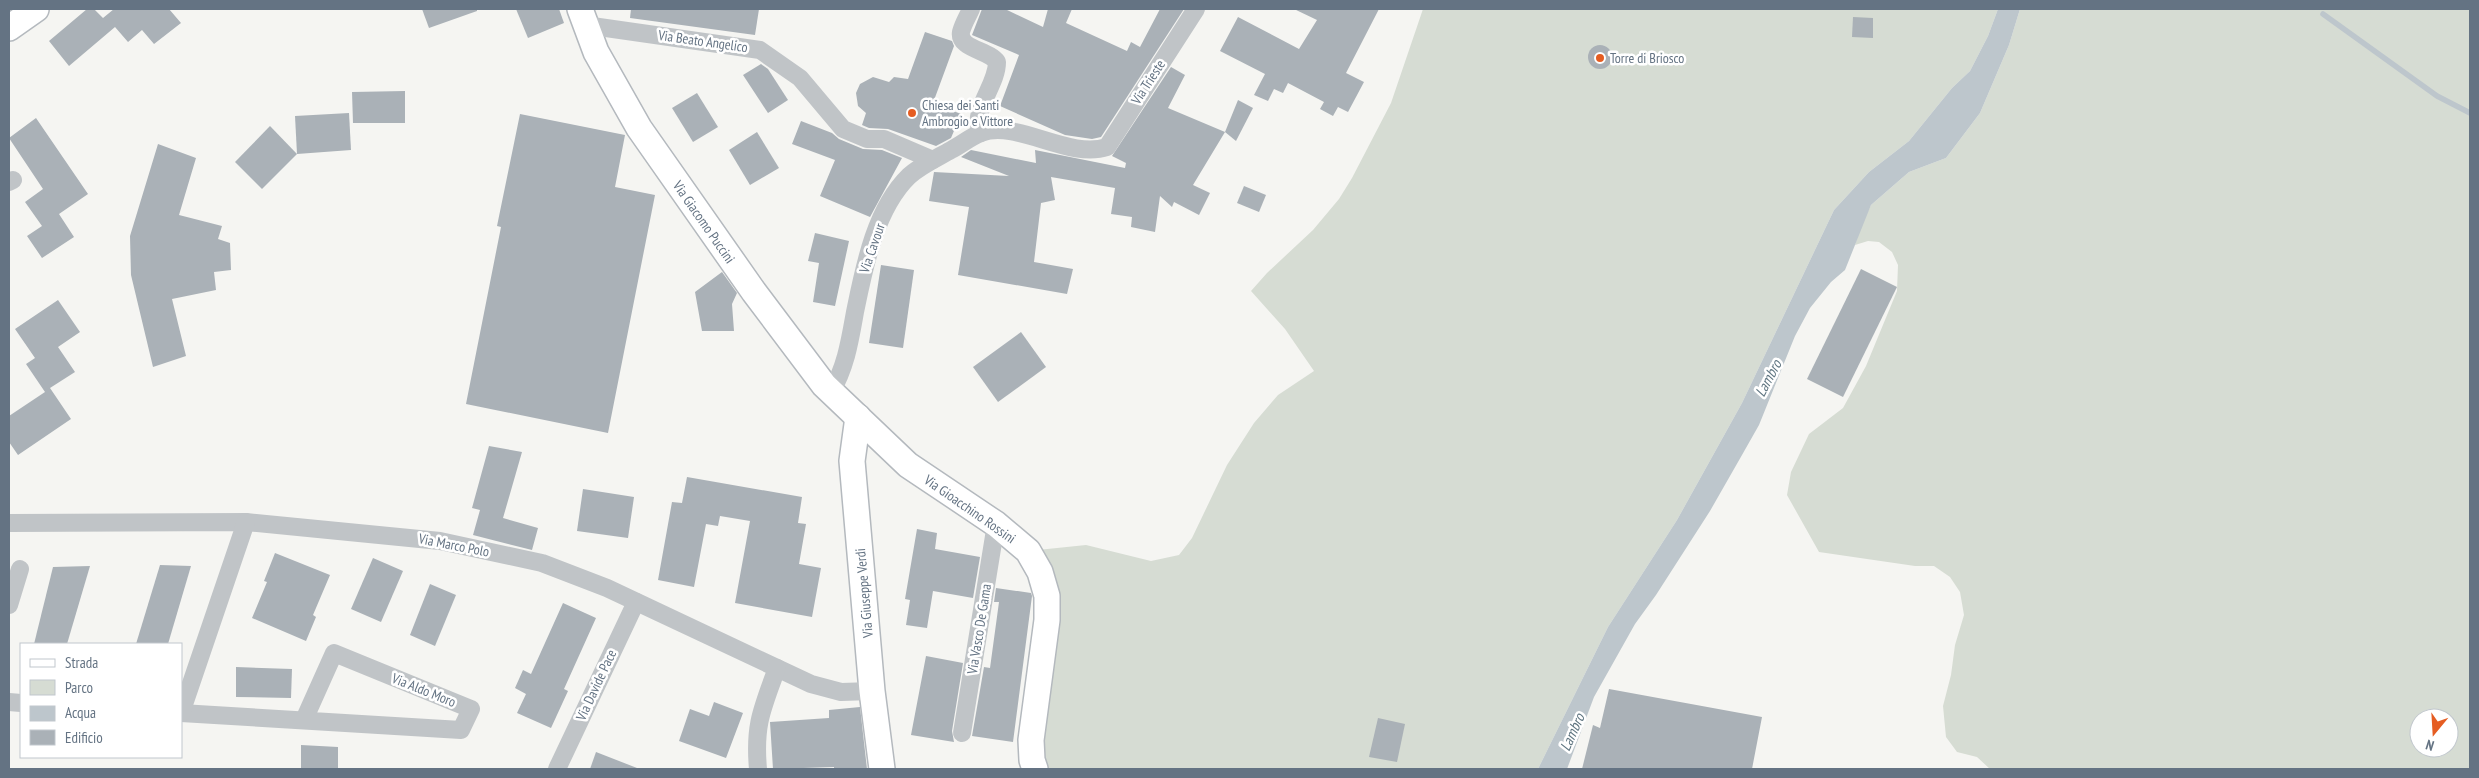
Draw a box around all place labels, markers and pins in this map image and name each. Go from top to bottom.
place label: Torre di Briosco [1610,49,1684,67]
marker: Torre di Briosco [1594,52,1606,64]
place label: Chiesa dei Santi Ambrogio e Vittore [922,96,1013,130]
marker: Chiesa dei Santi Ambrogio e Vittore [906,107,918,119]

